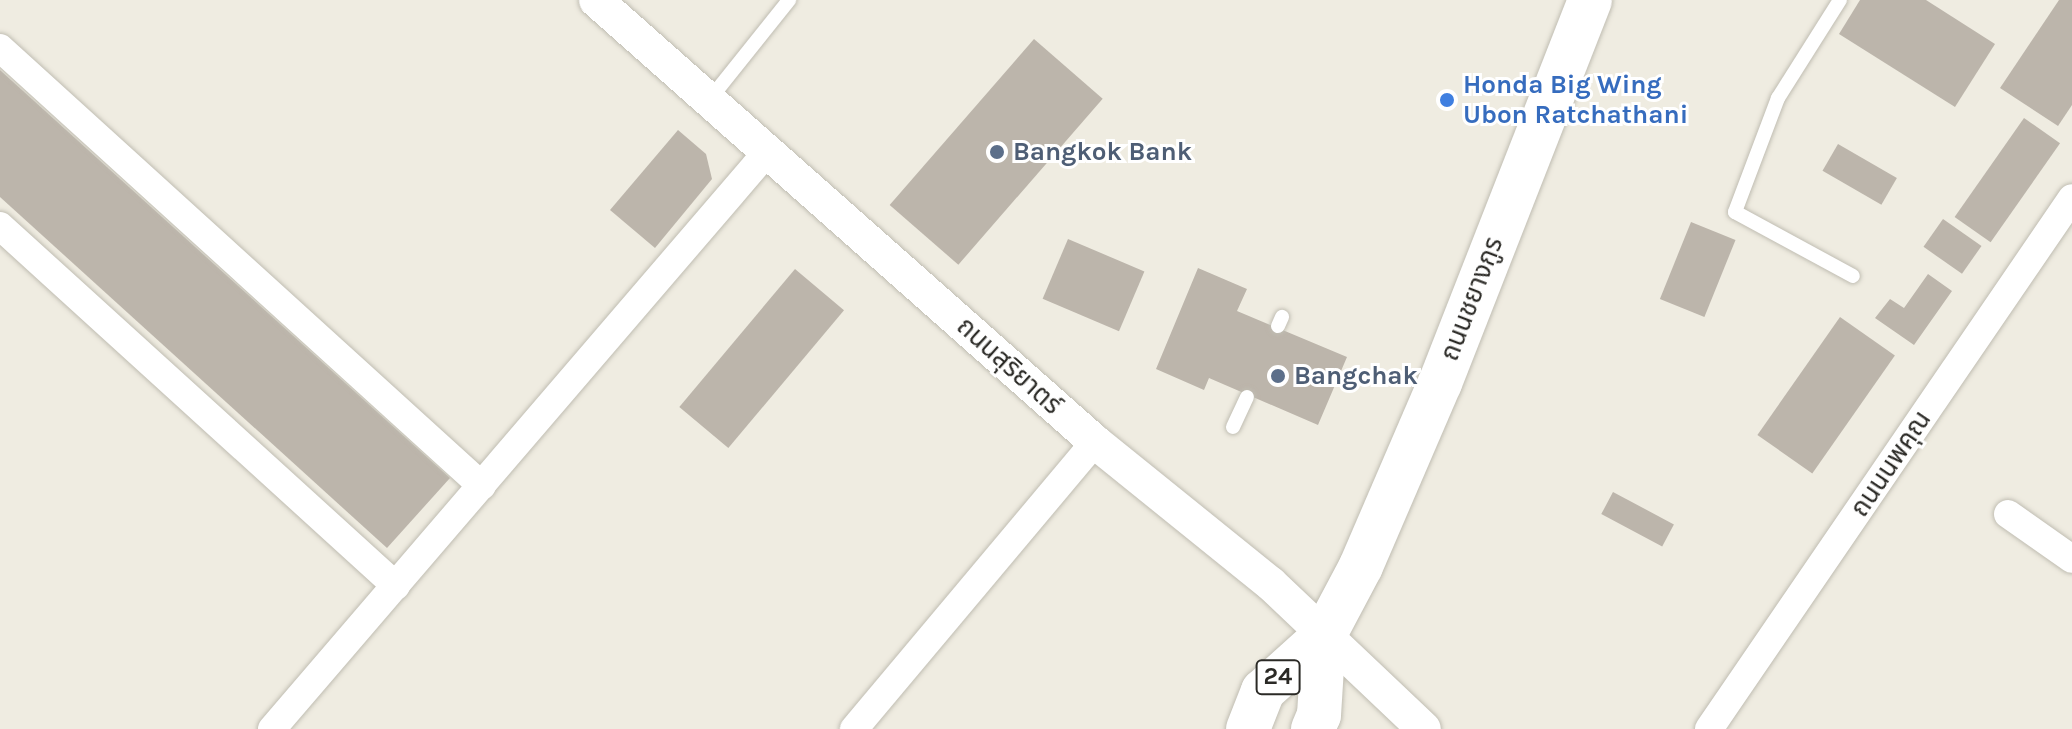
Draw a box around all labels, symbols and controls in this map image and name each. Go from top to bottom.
place label: Honda Big Wing Ubon Ratchathani [1463,69,1688,130]
marker: Honda Big Wing Ubon Ratchathani [1438,91,1456,109]
place label: Bangkok Bank [1013,136,1192,168]
marker: Bangkok Bank [988,143,1006,161]
street label: ถนนชยางกูร [1434,233,1510,365]
street label: ถนนสุริยาตร์ [950,311,1068,421]
place label: Bangchak [1294,360,1418,392]
marker: Bangchak [1269,367,1287,385]
street label: ถนนนพคุณ [1844,405,1938,523]
road number: 24 [1254,657,1302,697]

